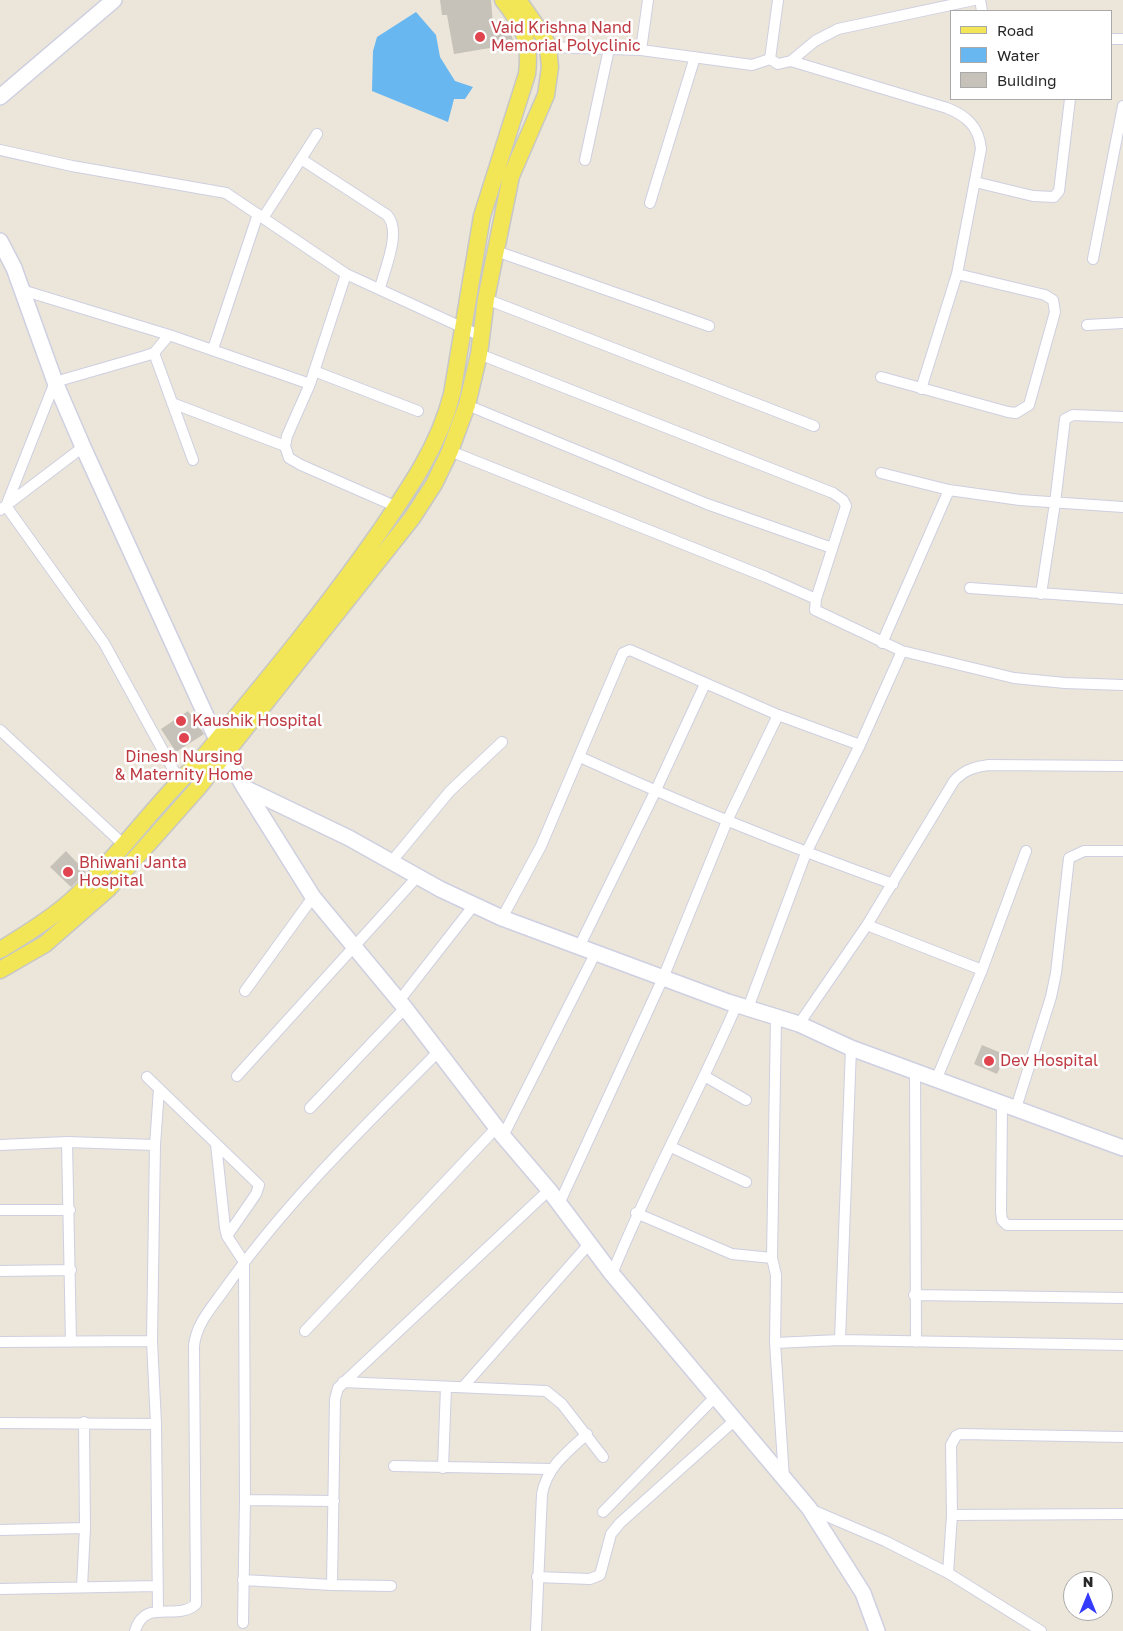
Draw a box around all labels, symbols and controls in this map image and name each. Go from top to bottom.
legend [950,10,1113,100]
place label: Vaid Krishna Nand Memorial Polyclinic [491,18,641,56]
text: Road [997,21,1034,39]
marker: Vaid Krishna Nand Memorial Polyclinic [473,30,487,44]
text: Water [997,46,1040,64]
text: Building [997,71,1057,89]
place label: Kaushik Hospital [192,711,322,731]
marker: Kaushik Hospital [174,714,188,728]
marker: Dinesh Nursing & Maternity Home [177,731,191,745]
place label: Dinesh Nursing & Maternity Home [115,747,253,785]
place label: Bhiwani Janta Hospital [79,853,187,891]
marker: Bhiwani Janta Hospital [61,865,75,879]
place label: Dev Hospital [1000,1051,1098,1071]
marker: Dev Hospital [982,1054,996,1068]
north arrow [1063,1571,1113,1621]
text: N [1083,1573,1093,1590]

